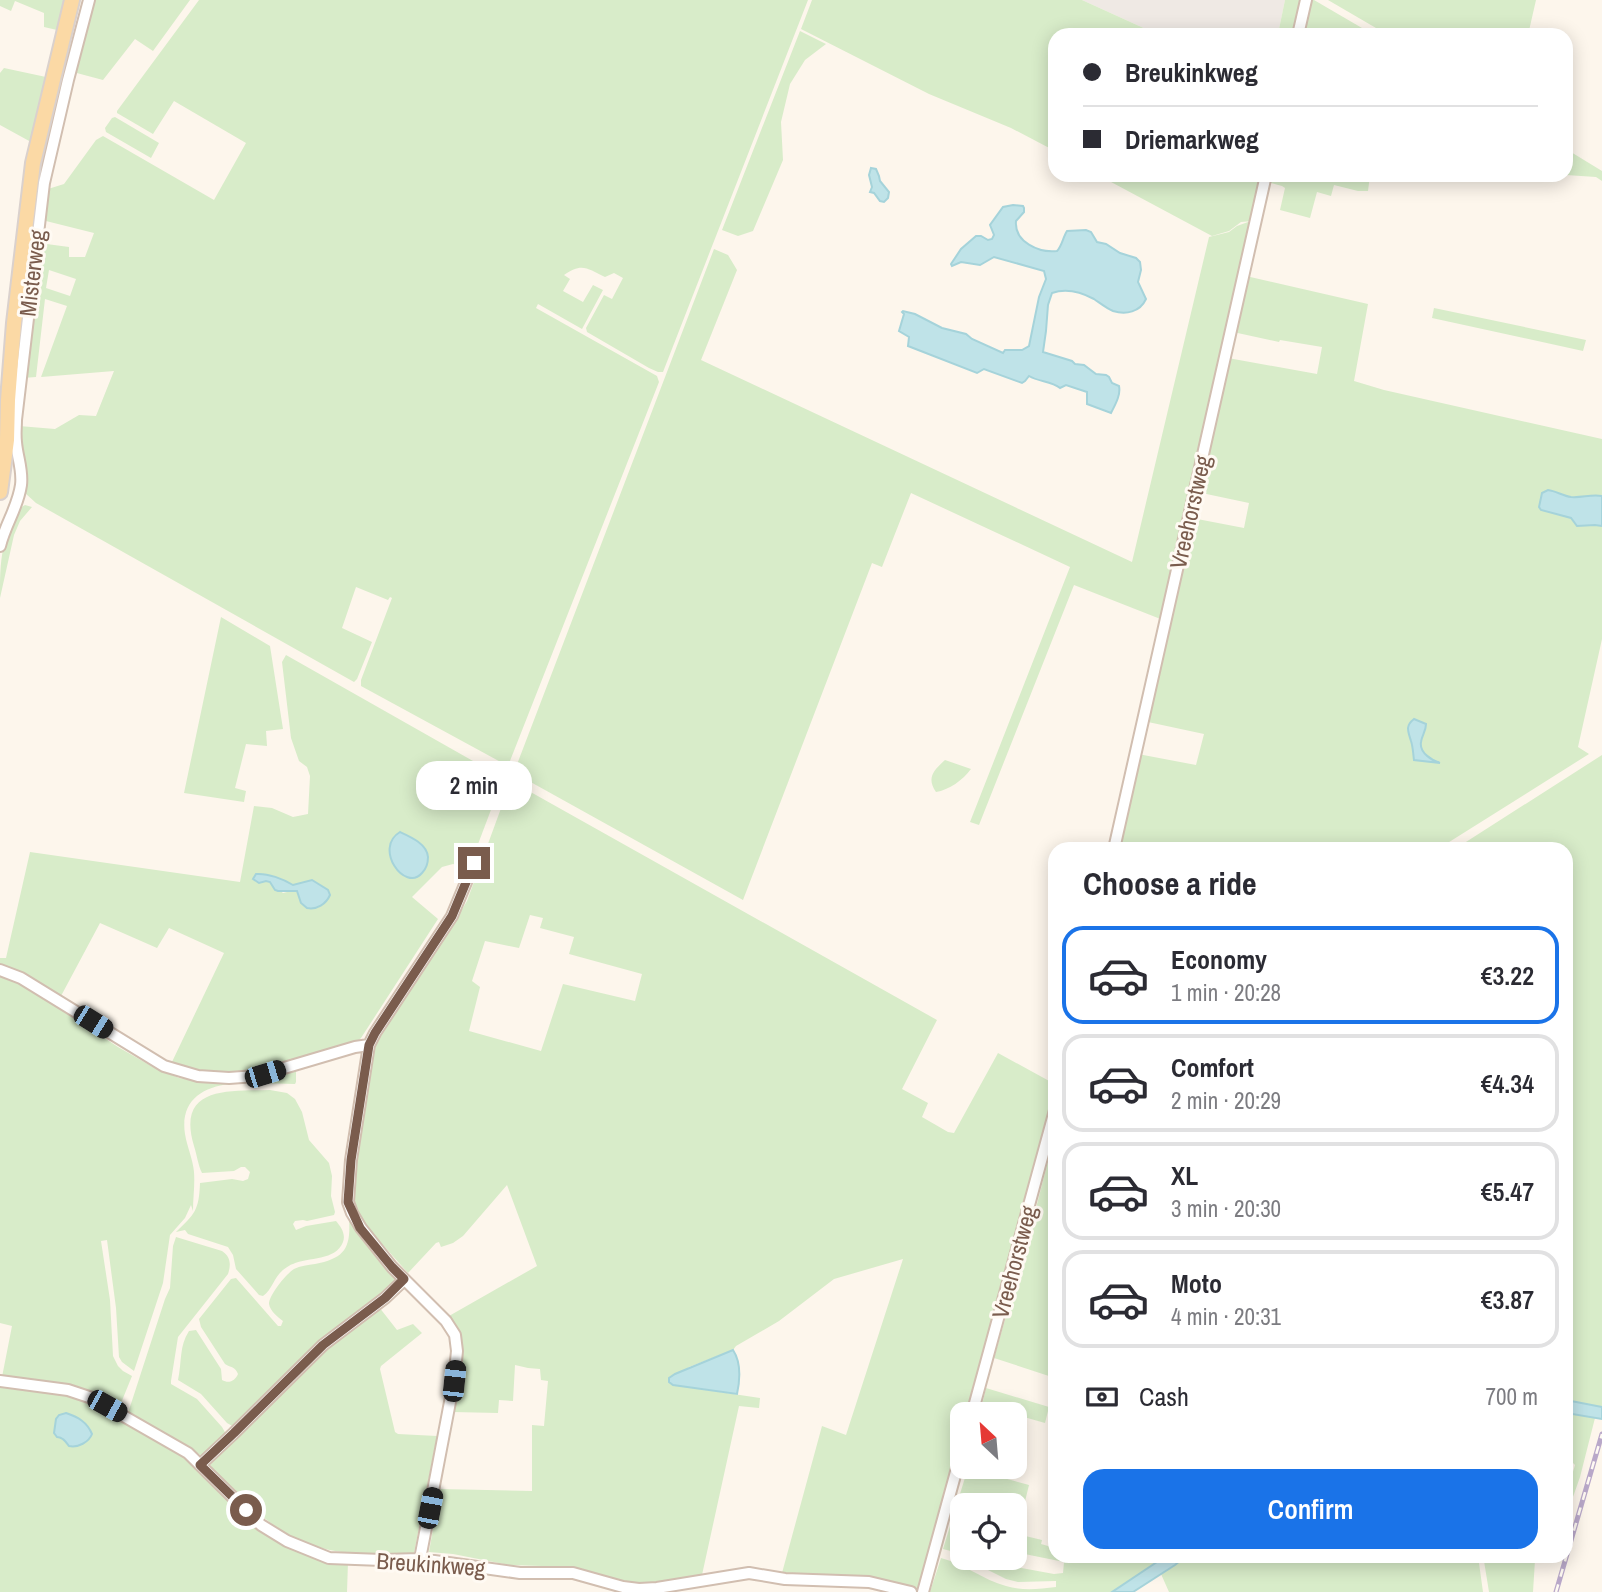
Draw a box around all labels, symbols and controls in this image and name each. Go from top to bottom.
text: Breukinkweg [1125,55,1258,90]
text: Driemarkweg [1125,122,1259,157]
street label: Misterweg [11,227,53,318]
street label: Vreehorstweg [1162,452,1218,572]
callout: 2 min [416,762,532,810]
text: 2 min [450,770,498,801]
route end [458,847,490,879]
text: Choose a ride [1083,862,1257,905]
text: Economy [1171,942,1267,977]
icon: car [1087,944,1150,1007]
text: €3.22 [1481,958,1534,993]
text: 1 min · 20:28 [1171,977,1281,1008]
car [70,1002,117,1042]
text: Comfort [1171,1050,1254,1085]
icon: car [1087,1052,1150,1115]
car [242,1058,289,1090]
text: €4.34 [1481,1066,1534,1101]
text: 2 min · 20:29 [1171,1085,1281,1116]
text: XL [1171,1158,1198,1193]
icon: car [1087,1160,1150,1223]
text: €5.47 [1481,1174,1534,1209]
text: 3 min · 20:30 [1171,1193,1281,1224]
street label: Vreehorstweg [984,1202,1044,1322]
text: Moto [1171,1266,1222,1301]
icon: car [1087,1268,1150,1331]
text: €3.87 [1481,1282,1534,1317]
text: 4 min · 20:31 [1171,1301,1281,1332]
car [442,1359,467,1403]
icon: cash [1083,1378,1121,1416]
text: Cash [1139,1379,1189,1414]
text: 700 m [1486,1381,1538,1412]
car [84,1387,131,1425]
north arrow [950,1402,1027,1479]
map controls [950,1402,1027,1570]
button: Confirm [1083,1469,1538,1549]
car [416,1485,445,1531]
button: locate [950,1493,1027,1570]
route start [230,1494,262,1526]
street label: Breukinkweg [376,1545,487,1583]

